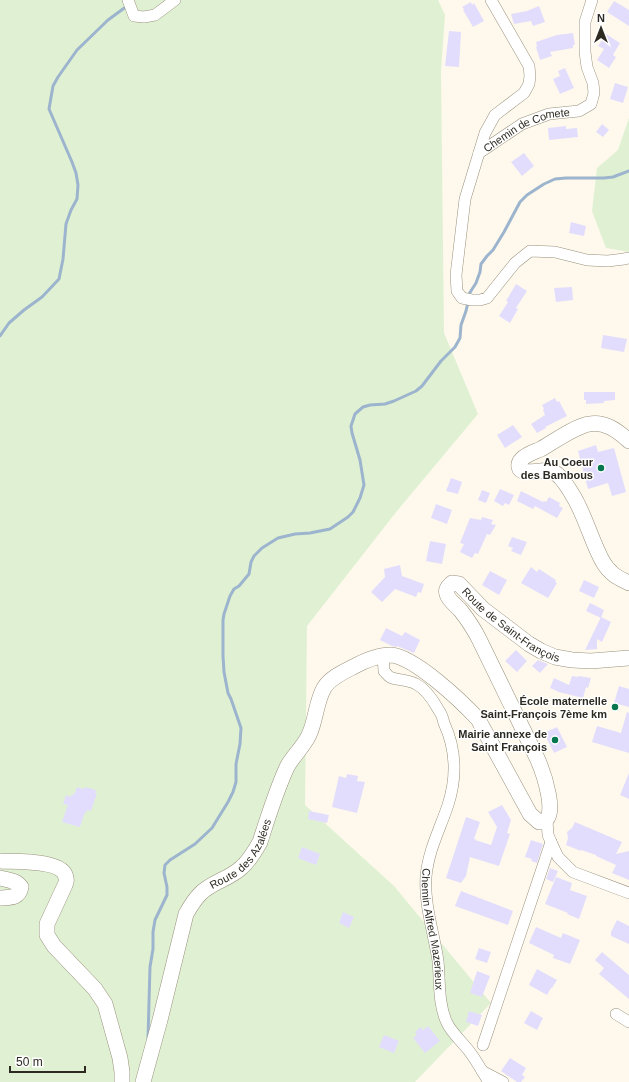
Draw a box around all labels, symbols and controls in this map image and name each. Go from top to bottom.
north arrow [581,8,621,48]
text: N [597,12,605,24]
street label: Chemin de Comete [481,106,570,154]
place label: Au Coeur des Bambous [521,456,594,481]
marker: Au Coeur des Bambous [596,463,606,473]
street label: Route de Saint-François [460,585,561,664]
place label: École maternelle Saint-François 7ème km [480,695,607,720]
marker: École maternelle Saint-François 7ème km [610,702,620,712]
place label: Mairie annexe de Saint François [458,728,547,753]
marker: Mairie annexe de Saint François [550,735,560,745]
street label: Route des Azalées [207,817,273,891]
street label: Chemin Alfred Mazerieux [420,868,446,991]
scale bar [10,1048,85,1074]
text: 50 m [16,1055,43,1069]

